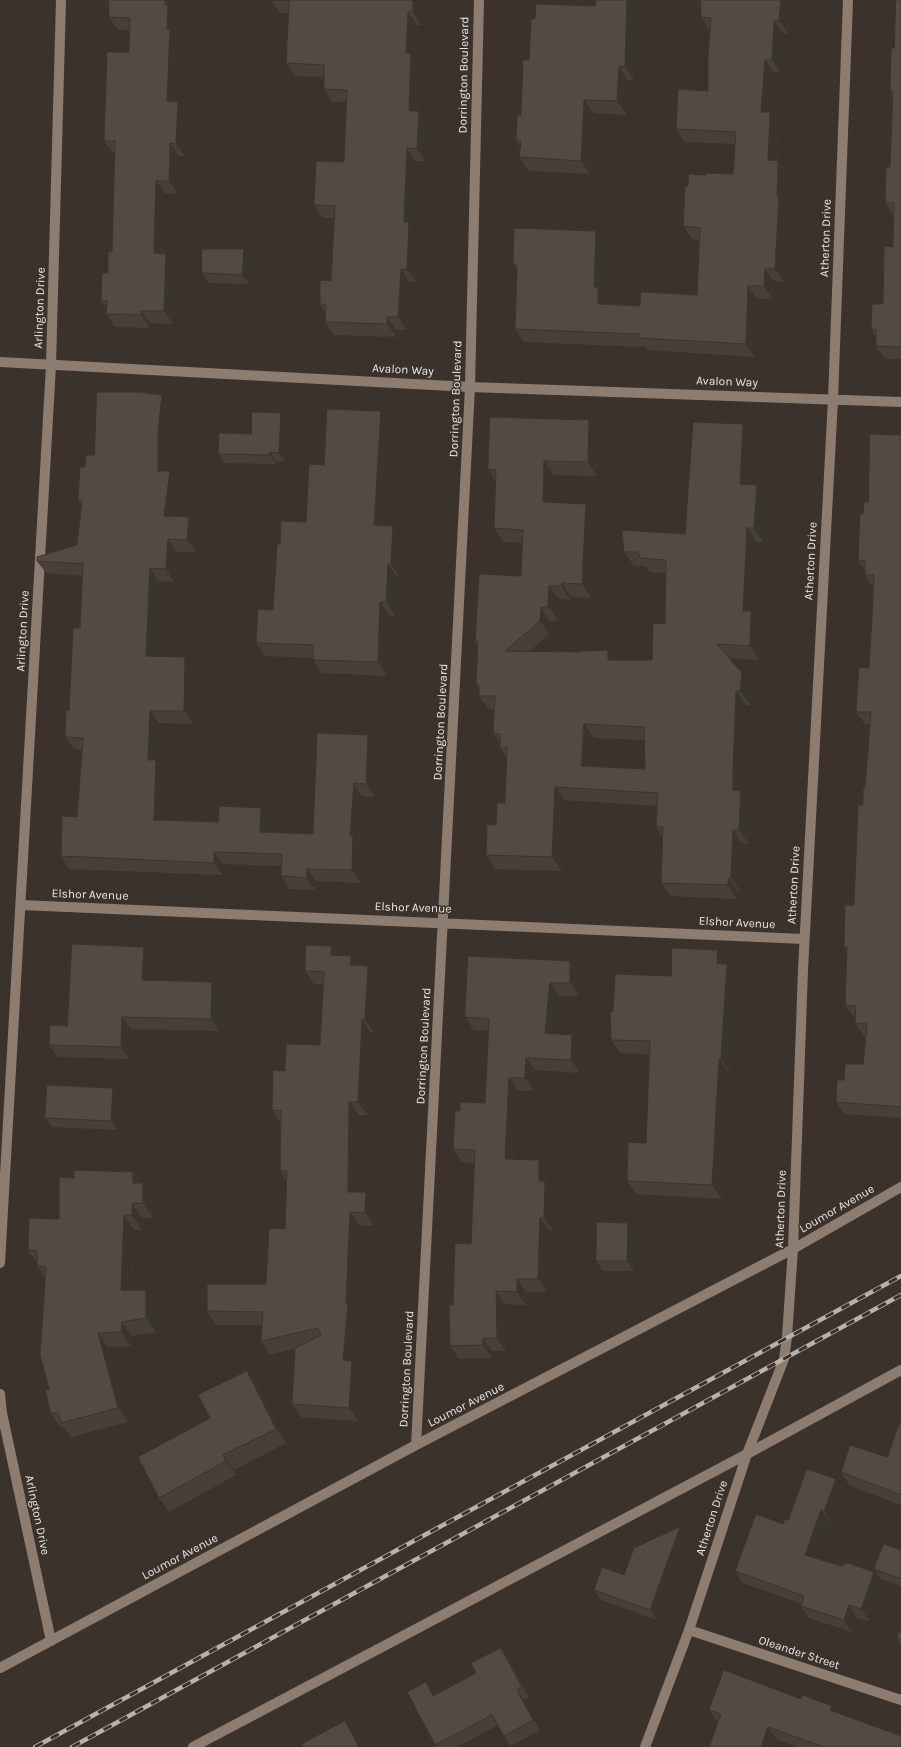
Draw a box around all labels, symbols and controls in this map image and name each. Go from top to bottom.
street label: Dorrington Boulevard [456,16,472,134]
street label: Atherton Drive [817,199,835,277]
street label: Arlington Drive [31,267,49,349]
street label: Dorrington Boulevard [447,340,465,458]
street label: Avalon Way [372,361,434,379]
street label: Avalon Way [696,374,758,390]
street label: Atherton Drive [802,522,820,600]
street label: Arlington Drive [14,590,32,672]
street label: Dorrington Boulevard [431,663,451,781]
street label: Atherton Drive [785,846,803,924]
street label: Elshor Avenue [51,886,129,904]
street label: Elshor Avenue [374,899,452,917]
street label: Elshor Avenue [698,914,776,932]
street label: Dorrington Boulevard [414,987,434,1105]
street label: Atherton Drive [772,1170,790,1248]
street label: Loumor Avenue [797,1182,877,1236]
street label: Dorrington Boulevard [397,1310,417,1428]
street label: Loumor Avenue [425,1380,507,1430]
street label: Arlington Drive [21,1474,53,1556]
street label: Atherton Drive [693,1479,731,1557]
street label: Loumor Avenue [140,1531,220,1583]
street label: Oleander Street [757,1633,841,1673]

